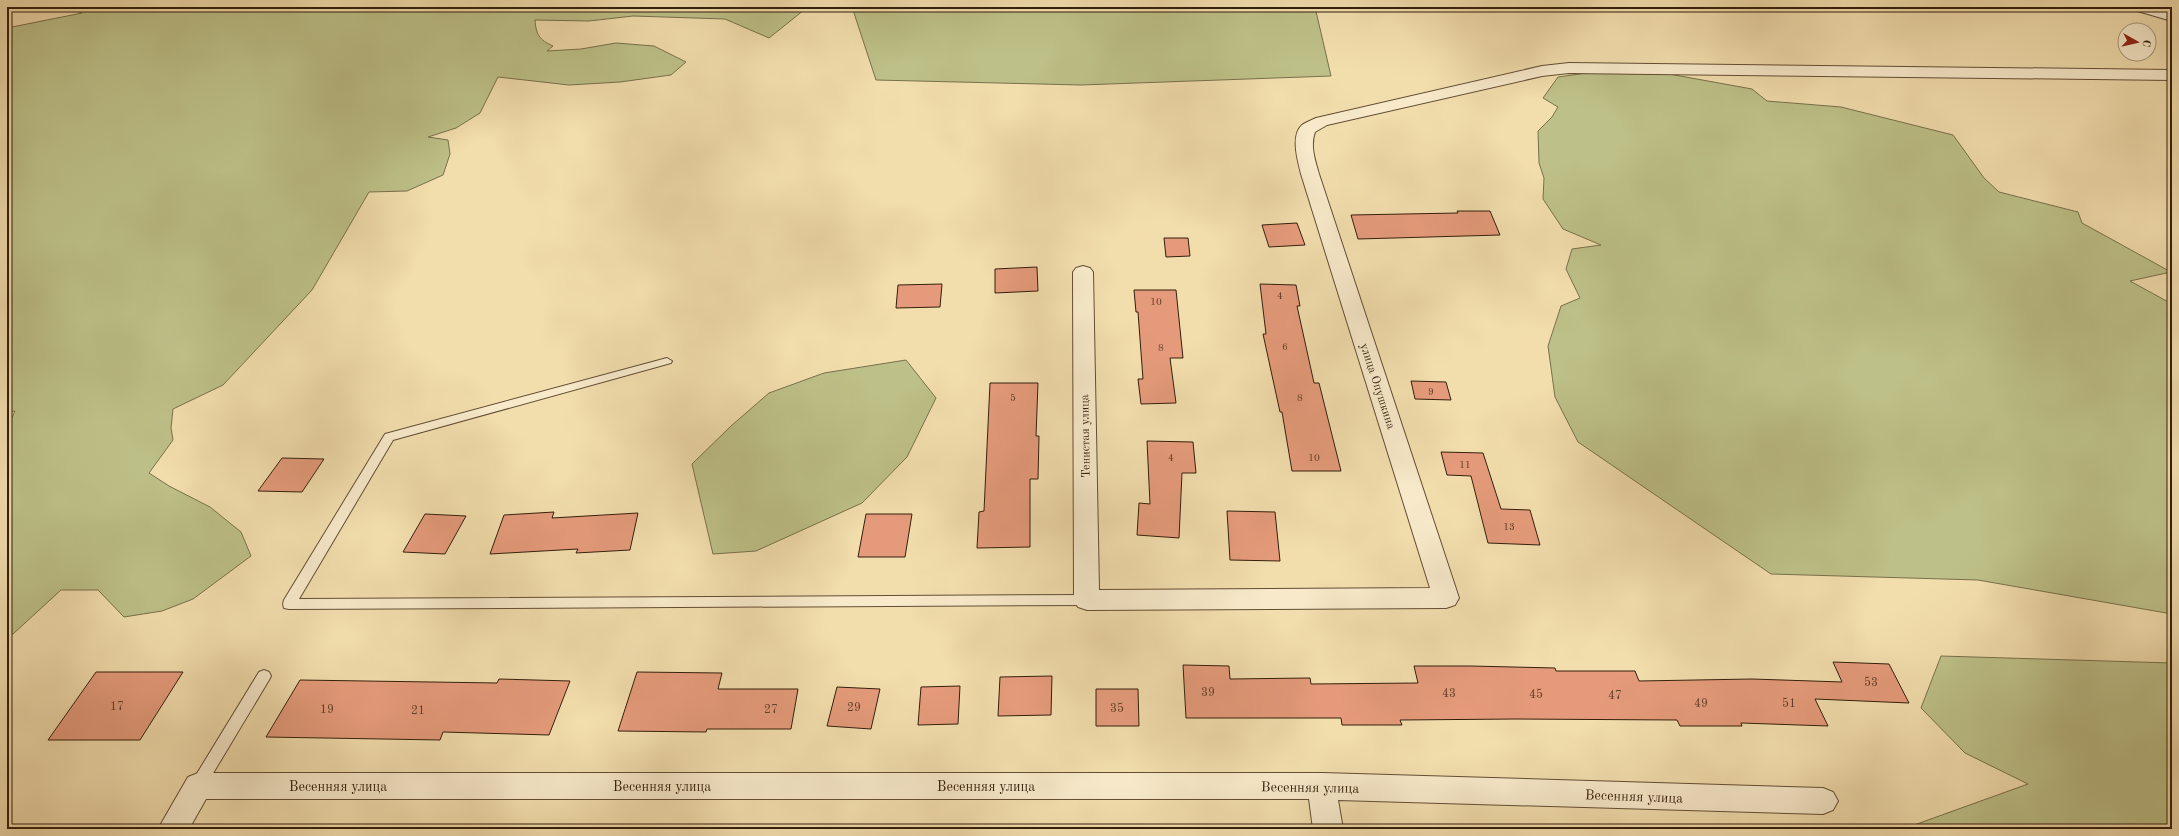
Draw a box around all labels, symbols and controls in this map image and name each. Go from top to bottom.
north arrow [2117,22,2157,62]
text: С [2139,39,2151,48]
house number: 4 [1277,291,1283,301]
house number: 10 [1150,297,1162,307]
house number: 6 [1282,342,1288,352]
street label: улица Опушкина [1358,342,1397,431]
house number: 8 [1158,343,1164,353]
house number: 9 [1428,387,1434,397]
house number: 5 [1010,393,1016,403]
house number: 8 [1297,393,1303,403]
street label: Тенистая улица [1079,394,1093,478]
house number: 4 [1168,453,1174,463]
house number: 10 [1308,453,1320,463]
house number: 11 [1459,460,1471,470]
house number: 13 [1503,522,1515,532]
house number: 53 [1864,676,1878,689]
house number: 39 [1201,687,1215,699]
house number: 43 [1442,688,1456,700]
house number: 45 [1529,688,1543,701]
house number: 47 [1608,690,1622,702]
house number: 51 [1782,697,1796,710]
house number: 49 [1694,698,1708,710]
house number: 17 [110,701,124,713]
house number: 29 [847,702,861,714]
house number: 35 [1110,702,1124,715]
house number: 19 [320,704,334,716]
house number: 27 [764,704,778,716]
house number: 21 [411,705,425,717]
street label: Весенняя улица [289,780,387,794]
street label: Весенняя улица [613,780,711,794]
street label: Весенняя улица [937,780,1035,794]
street label: Весенняя улица [1261,780,1359,796]
street label: Весенняя улица [1585,788,1683,806]

